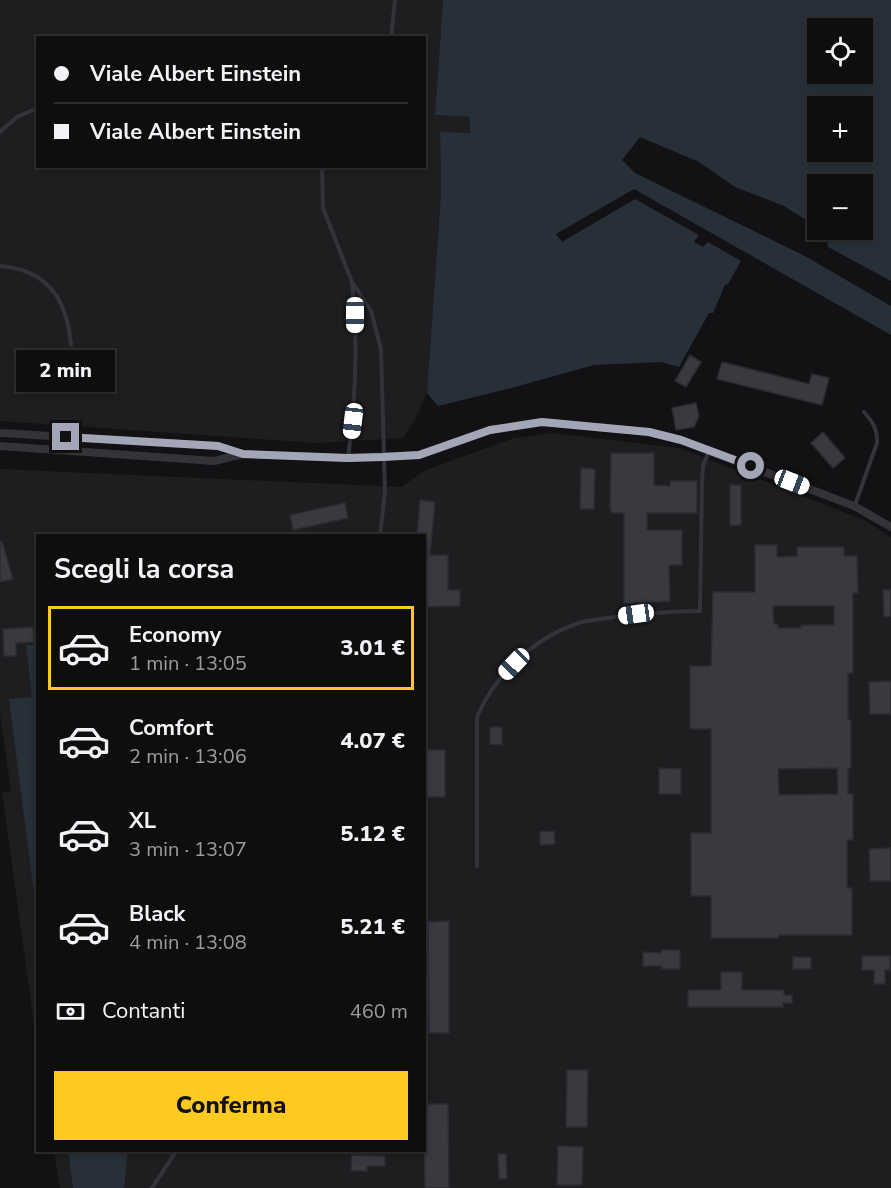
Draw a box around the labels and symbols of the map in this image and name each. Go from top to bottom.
car [346,297,364,333]
callout: 2 min [16,350,116,392]
car [342,402,364,440]
route end [52,423,79,450]
route start [737,452,764,479]
car [772,467,812,497]
car [617,603,655,625]
car [495,645,533,683]

